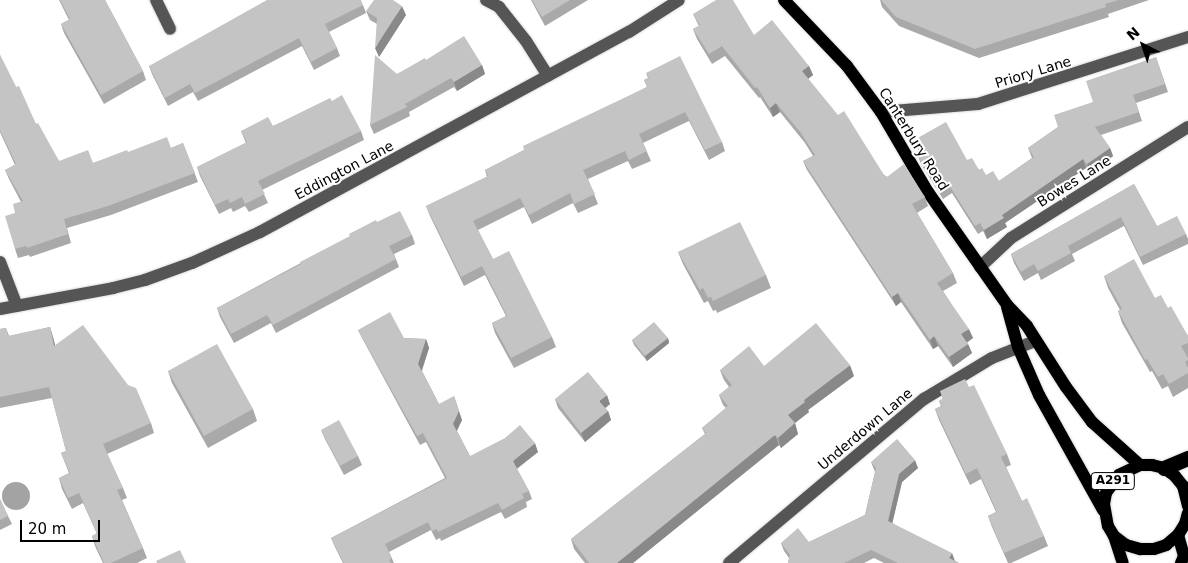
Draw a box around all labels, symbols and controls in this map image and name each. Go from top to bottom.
north arrow [1118,20,1168,70]
text: N [1123,24,1143,44]
street label: Priory Lane [993,52,1073,92]
street label: Canterbury Road [875,84,953,194]
street label: Eddington Lane [292,137,396,203]
street label: Bowes Lane [1034,152,1114,210]
street label: Underdown Lane [814,385,916,473]
road number: A291 [1090,472,1136,491]
scale bar [22,510,102,542]
text: 20 m [28,520,66,538]

